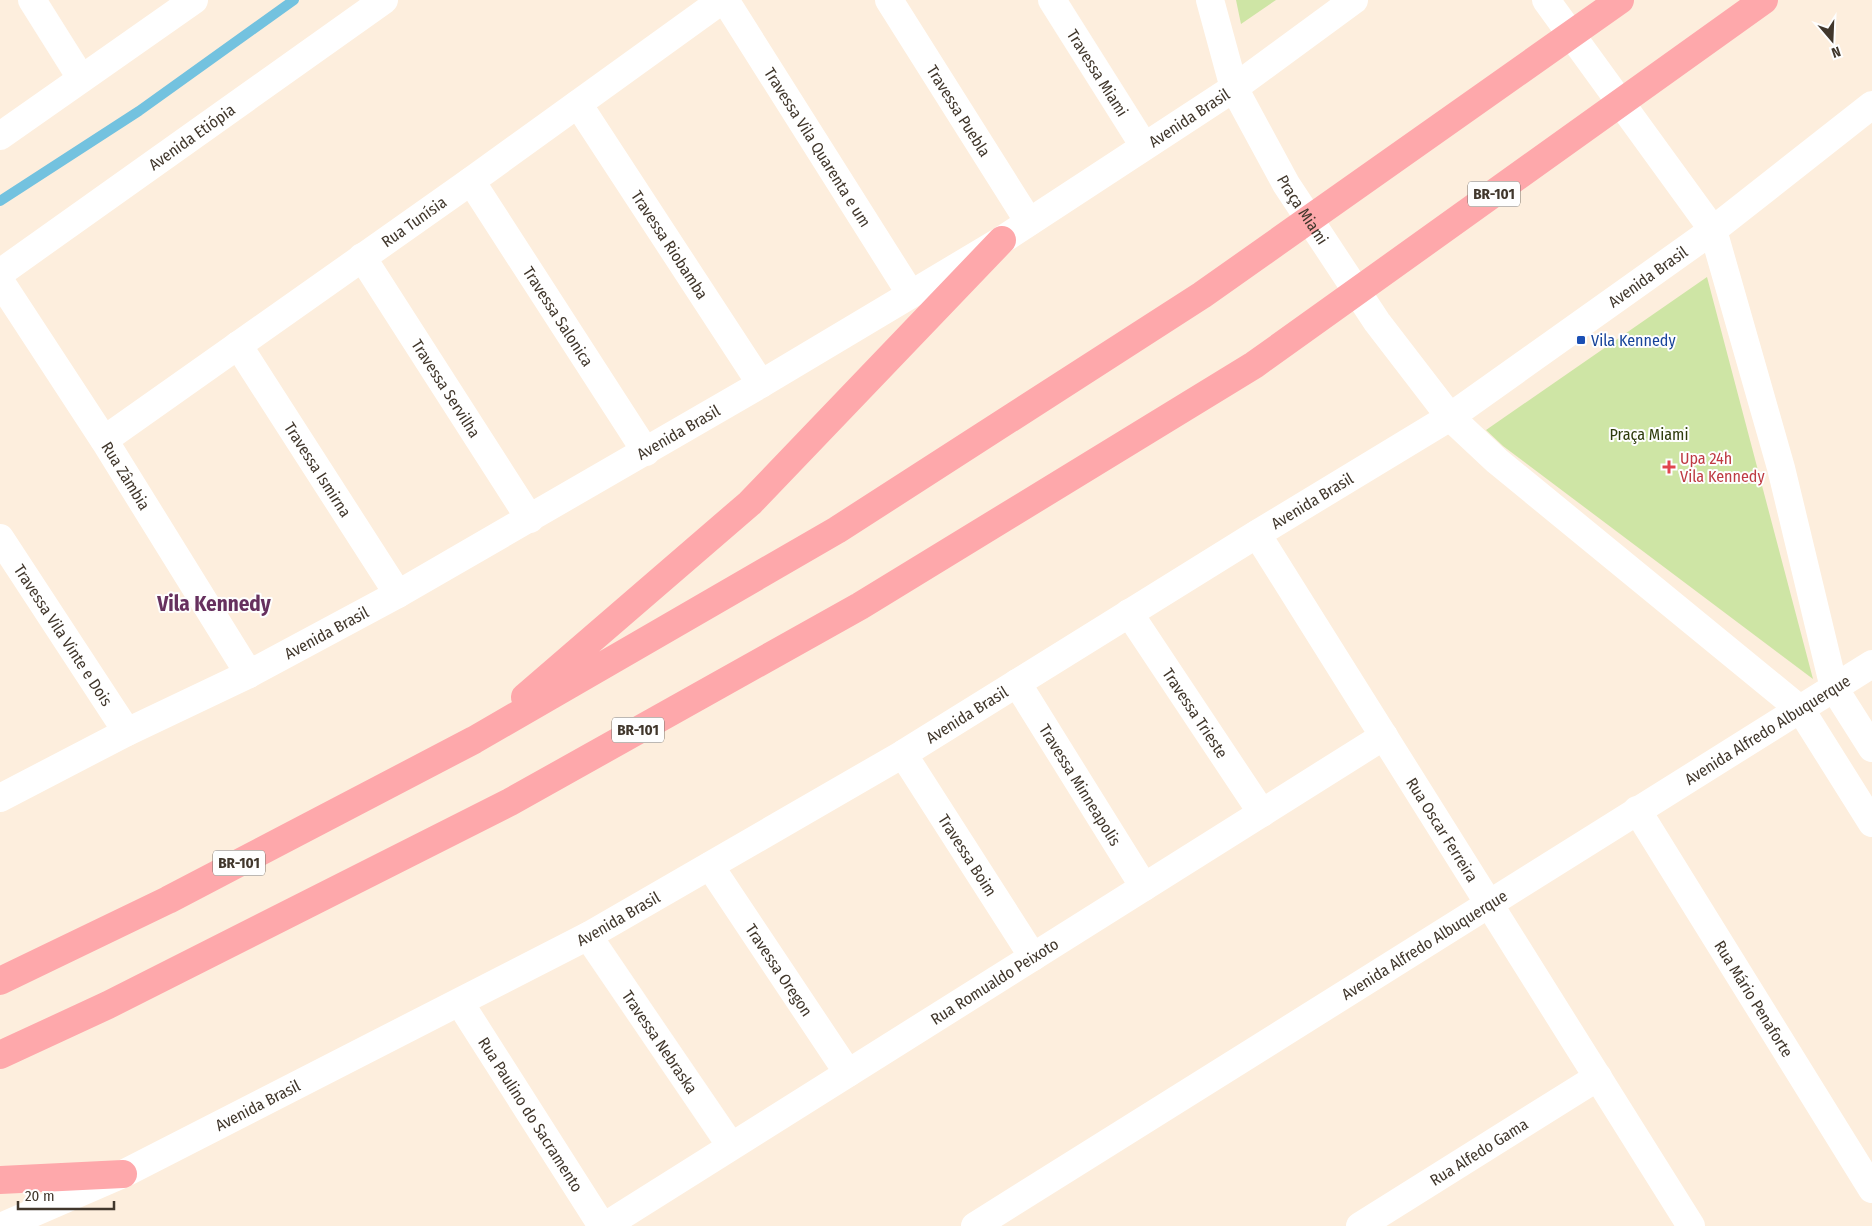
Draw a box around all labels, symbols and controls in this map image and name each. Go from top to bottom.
north arrow [1807,15,1857,65]
street label: Travessa Miami [1063,26,1132,120]
text: N [1829,42,1843,61]
street label: Travessa Puebla [923,62,995,160]
street label: Travessa Vila Quarenta e um [761,64,875,230]
street label: Avenida Brasil [1145,84,1233,151]
street label: Avenida Etiópia [145,100,239,174]
street label: Praça Miami [1273,172,1333,248]
road number: BR-101 [1468,182,1520,206]
street label: Travessa Riobamba [628,187,712,303]
street label: Rua Tunísia [377,192,450,251]
street label: Avenida Brasil [1604,242,1691,311]
street label: Travessa Salonica [519,263,598,370]
place label: Vila Kennedy [1591,331,1676,350]
marker: Vila Kennedy [1575,334,1587,346]
street label: Travessa Servilha [408,336,485,441]
street label: Avenida Brasil [633,400,723,463]
street label: Travessa Ismirna [281,419,356,521]
park label: Praça Miami [1610,425,1688,444]
street label: Rua Zâmbia [98,438,154,513]
place label: Upa 24h Vila Kennedy [1680,449,1765,486]
marker: Upa 24h Vila Kennedy [1662,460,1676,474]
street label: Avenida Brasil [1267,469,1357,533]
street label: Travessa Vila Vinte e Dois [10,561,117,709]
district label: Vila Kennedy [156,591,272,617]
street label: Avenida Brasil [281,602,372,663]
street label: Travessa Trieste [1159,664,1232,762]
street label: Avenida Alfredo Albuquerque [1681,671,1854,789]
street label: Avenida Brasil [922,682,1011,747]
road number: BR-101 [612,718,664,742]
street label: Travessa Minneapolis [1035,721,1125,849]
street label: Rua Oscar Ferreira [1403,774,1482,885]
street label: Travessa Boim [935,811,1001,899]
road number: BR-101 [213,850,265,876]
street label: Avenida Alfredo Albuquerque [1338,886,1511,1004]
street label: Avenida Brasil [573,887,663,950]
street label: Travessa Oregon [742,920,817,1020]
street label: Rua Romualdo Peixoto [927,934,1062,1028]
street label: Rua Mário Penaforte [1711,937,1797,1061]
street label: Travessa Nebraska [618,987,702,1097]
street label: Rua Paulino do Sacramento [475,1033,587,1195]
street label: Avenida Brasil [212,1076,303,1135]
street label: Rua Alfedo Gama [1426,1114,1531,1189]
scale bar [18,1178,114,1210]
text: 20 m [25,1187,55,1205]

